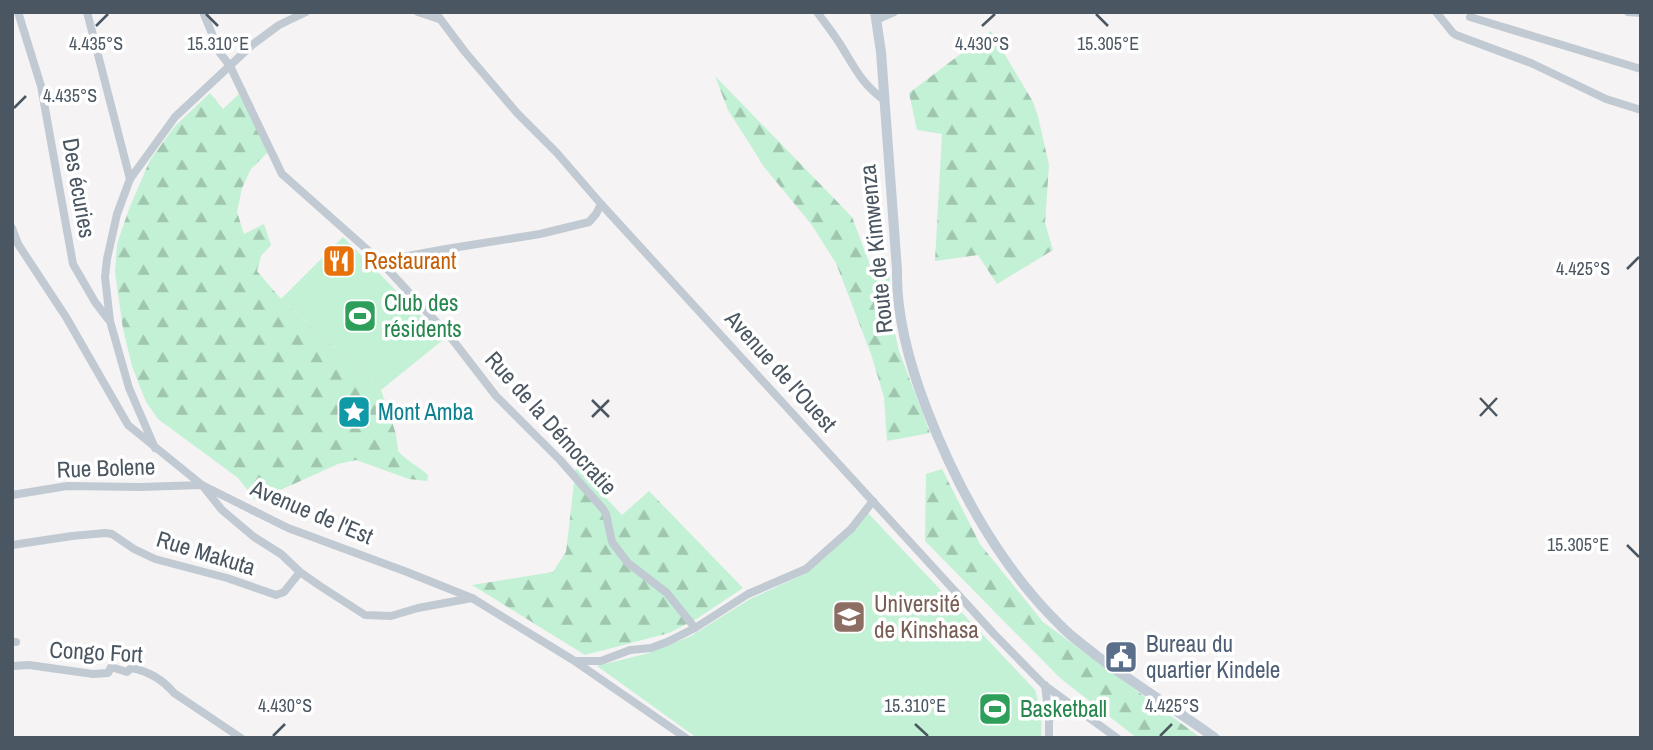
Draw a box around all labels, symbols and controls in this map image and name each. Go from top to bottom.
text: 4.435°S [69,31,123,56]
text: 15.310°E [187,31,249,56]
text: 4.430°S [955,31,1009,56]
text: 15.305°E [1077,31,1139,56]
text: 4.435°S [43,83,97,108]
street label: Des écuries [55,136,103,240]
street label: Route de Kimwenza [851,162,900,335]
restaurant icon: Restaurant [320,242,358,280]
place label: Restaurant [364,245,456,276]
text: 4.425°S [1556,256,1610,281]
place label: Club des résidents [384,287,462,344]
sports icon: Club des résidents [341,297,379,335]
street label: Avenue de l'Ouest [718,303,844,438]
street label: Rue de la Démocratie [478,344,624,501]
place icon: Mont Amba [335,393,373,431]
place label: Mont Amba [378,396,474,427]
street label: Rue Bolene [56,450,156,485]
street label: Avenue de l'Est [245,471,378,551]
street label: Rue Makuta [153,523,260,582]
text: 15.305°E [1547,532,1609,557]
place label: Université de Kinshasa [874,588,979,645]
school or university icon: Université de Kinshasa [830,598,868,636]
place label: Bureau du quartier Kindele [1146,628,1280,685]
street label: Congo Fort [49,634,143,669]
public building icon: Bureau du quartier Kindele [1102,638,1140,676]
sports icon: Basketball [976,690,1014,728]
text: 4.430°S [258,693,312,718]
text: 15.310°E [884,693,946,718]
place label: Basketball [1020,693,1107,724]
text: 4.425°S [1145,693,1199,718]

